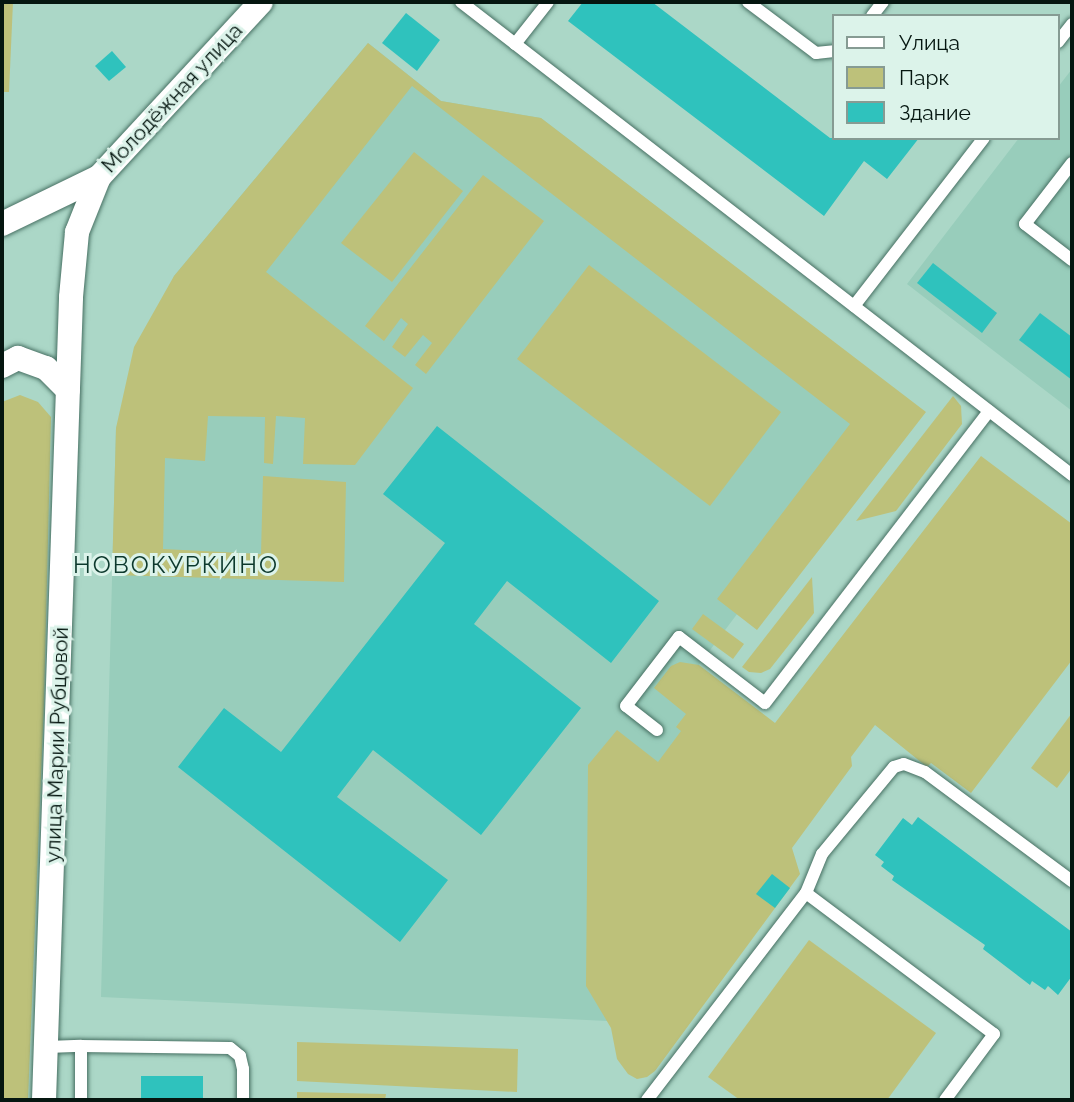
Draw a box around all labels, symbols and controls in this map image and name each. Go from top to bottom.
legend [832,14,1060,140]
street label: Молодёжная улица [96,18,248,178]
text: Улица [899,30,960,55]
text: Парк [899,65,949,90]
text: Здание [899,100,971,125]
district label: НОВОКУРКИНО [74,551,278,579]
street label: улица Марии Рубцовой [40,627,74,863]

